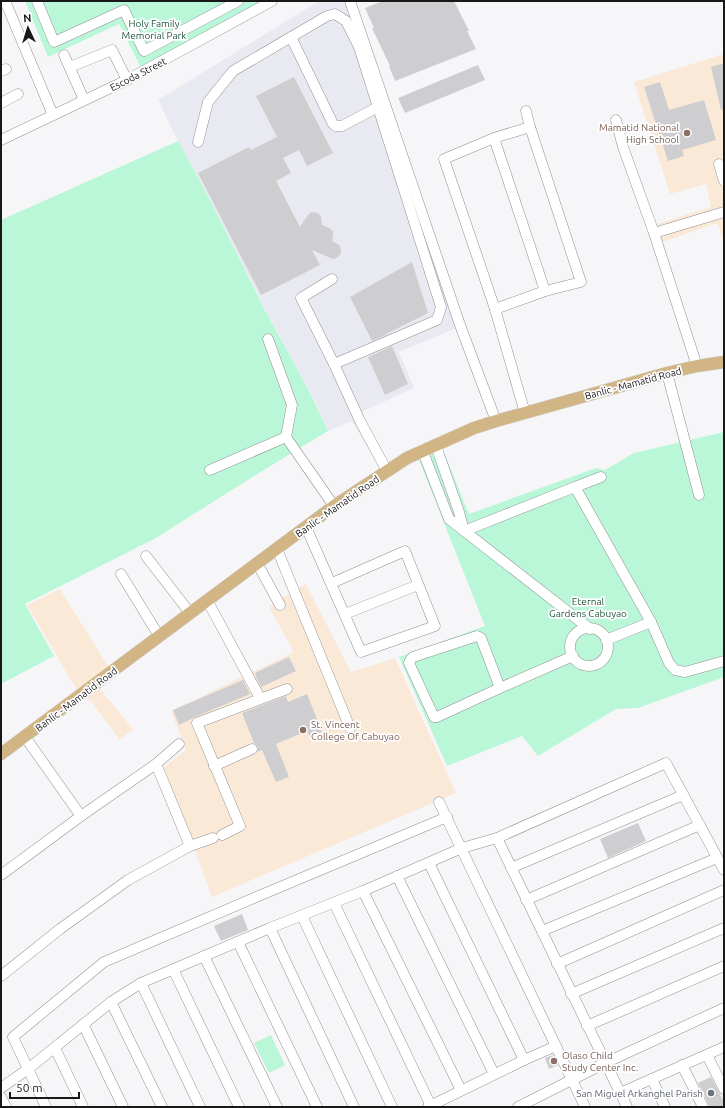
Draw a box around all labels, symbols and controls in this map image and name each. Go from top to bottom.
north arrow [8,8,48,48]
text: N [23,12,32,24]
park label: Holy Family Memorial Park [122,18,186,41]
street label: Escoda Street [108,56,168,93]
place label: Mamatid National High School [599,122,679,145]
marker: Mamatid National High School [682,128,692,138]
street label: Banlic - Mamatid Road [584,365,683,402]
street label: Banlic - Mamatid Road [293,473,381,539]
park label: Eternal Gardens Cabuyao [549,596,627,619]
street label: Banlic - Mamatid Road [33,665,119,734]
place label: St. Vincent College Of Cabuyao [311,719,400,742]
marker: St. Vincent College Of Cabuyao [298,725,308,735]
place label: Olaso Child Study Center Inc. [562,1050,638,1073]
marker: Olaso Child Study Center Inc. [549,1056,559,1066]
scale bar [10,1074,79,1100]
text: 50 m [16,1081,43,1094]
place label: San Miguel Arkanghel Parish [576,1088,703,1099]
marker: San Miguel Arkanghel Parish [706,1088,716,1098]

